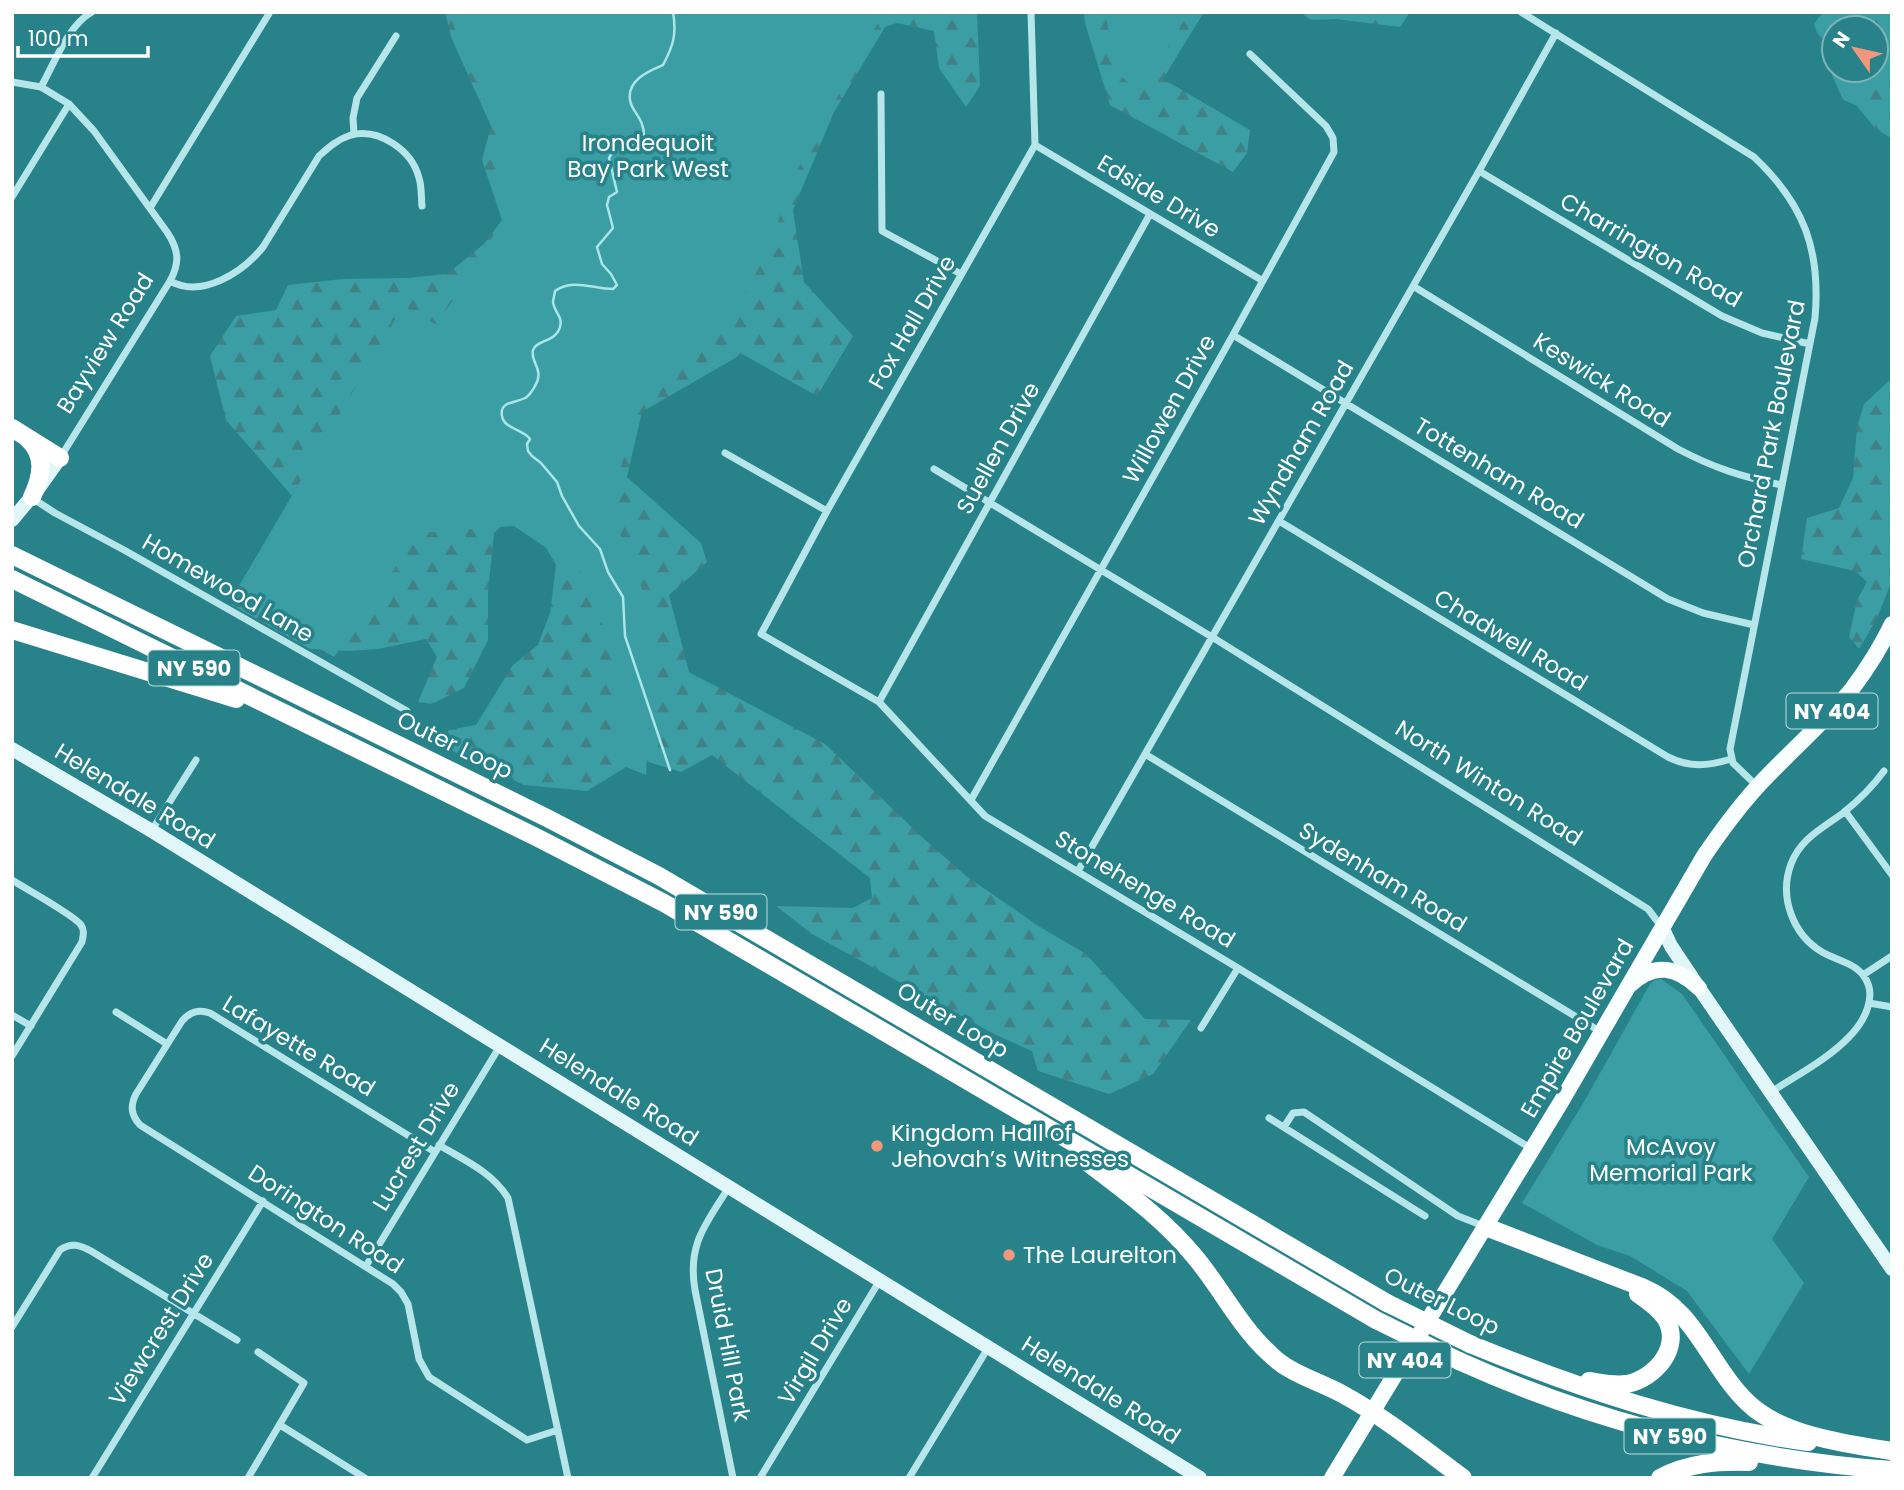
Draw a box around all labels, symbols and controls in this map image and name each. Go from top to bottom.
scale bar [18,14,147,58]
north arrow [1820,14,1890,84]
text: 100 m [28,24,88,53]
text: N [1826,26,1857,53]
park label: Irondequoit Bay Park West [567,127,729,185]
street label: Edside Drive [1091,147,1227,245]
street label: Charrington Road [1554,185,1748,315]
street label: Fox Hall Drive [861,249,963,395]
street label: Bayview Road [49,267,161,419]
street label: Orchard Park Boulevard [1729,297,1813,571]
street label: Keswick Road [1527,325,1677,435]
street label: Willowen Drive [1115,329,1223,489]
street label: Wyndham Road [1241,355,1361,531]
street label: Suellen Drive [948,376,1048,520]
street label: Tottenham Road [1408,410,1590,536]
street label: Homewood Lane [136,526,320,650]
street label: Chadwell Road [1428,581,1594,699]
road number: NY 590 [148,650,240,686]
road number: NY 404 [1786,694,1878,728]
street label: Outer Loop [392,703,518,787]
street label: North Winton Road [1389,712,1589,854]
street label: Helendale Road [49,735,221,857]
street label: Sydenham Road [1293,814,1473,940]
street label: Stonehenge Road [1049,822,1241,956]
road number: NY 590 [676,894,766,930]
street label: Empire Boulevard [1513,933,1641,1123]
street label: Outer Loop [891,974,1015,1066]
street label: Lafayette Road [217,988,381,1104]
street label: Helendale Road [533,1030,705,1154]
street label: Lucrest Drive [365,1075,467,1217]
place label: Kingdom Hall of Jehovah’s Witnesses [891,1117,1129,1175]
park label: McAvoy Memorial Park [1589,1131,1753,1189]
marker: Kingdom Hall of Jehovah’s Witnesses [869,1138,885,1154]
street label: Dorington Road [242,1157,410,1281]
place label: The Laurelton [1023,1239,1177,1271]
street label: Viewcrest Drive [101,1246,221,1412]
marker: The Laurelton [1001,1247,1017,1263]
street label: Outer Loop [1379,1259,1505,1343]
street label: Druid Hill Park [697,1266,759,1424]
street label: Virgil Drive [770,1291,860,1411]
street label: Helendale Road [1015,1328,1187,1452]
road number: NY 404 [1360,1342,1450,1378]
road number: NY 590 [1624,1418,1716,1454]

